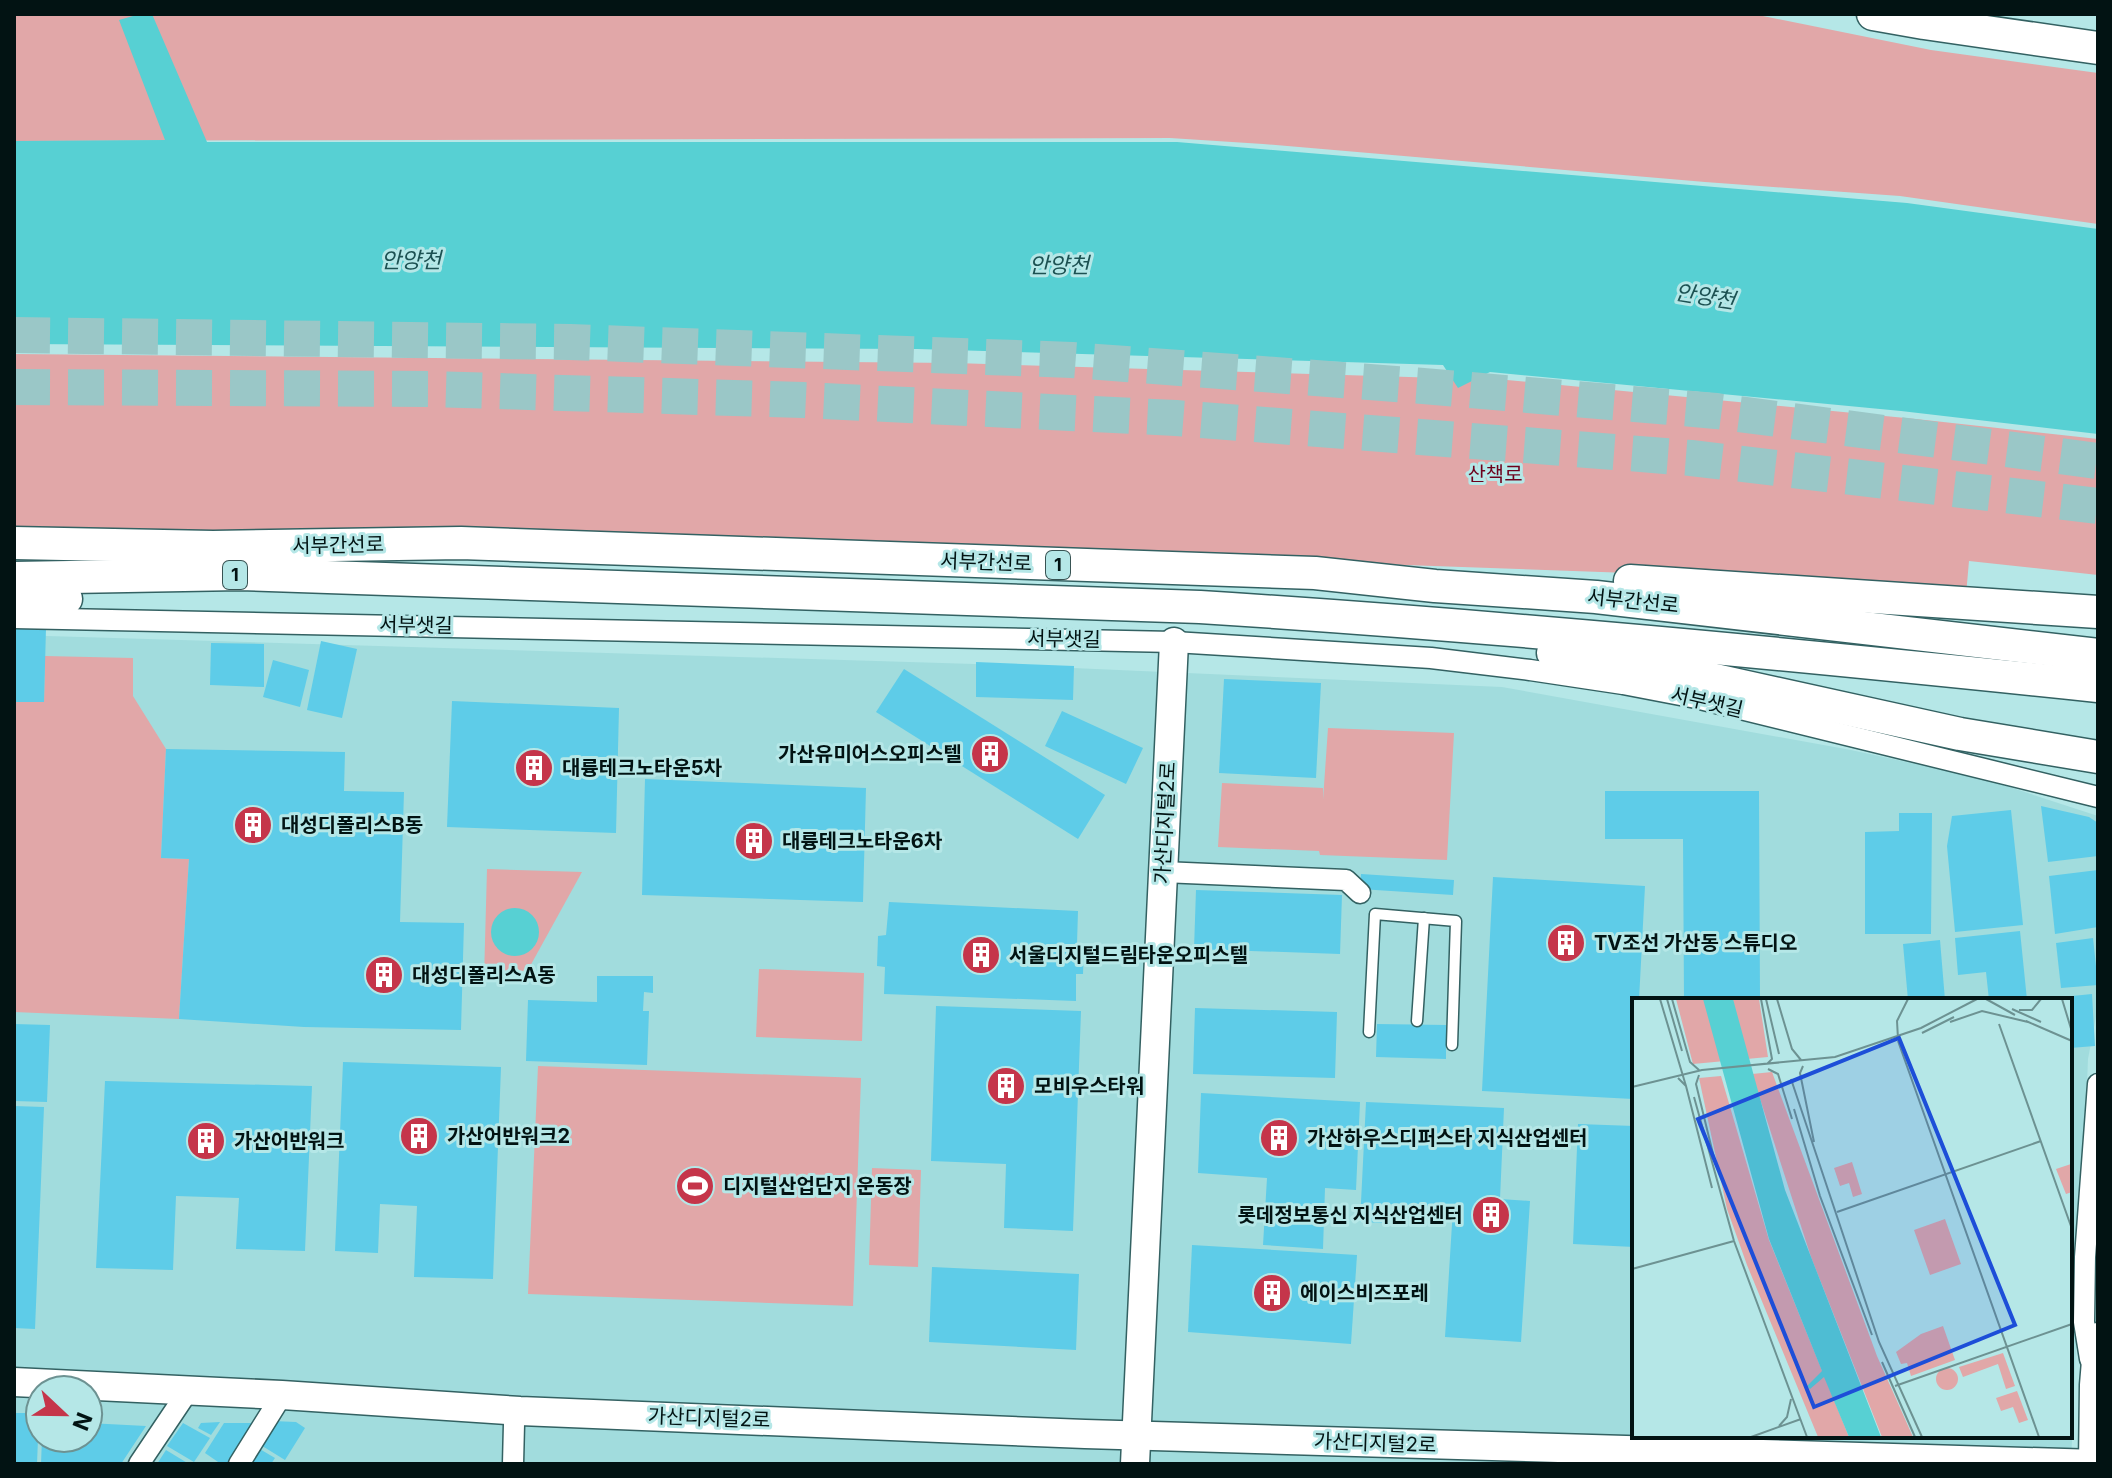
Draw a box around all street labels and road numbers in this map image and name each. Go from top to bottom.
street label: 서부간선로 [292,532,384,558]
street label: 서부간선로 [940,548,1032,576]
road number: 1 [1046,551,1070,579]
road number: 1 [223,561,247,589]
street label: 서부간선로 [1586,584,1680,618]
street label: 서부샛길 [379,612,453,638]
street label: 서부샛길 [1027,626,1101,652]
street label: 서부샛길 [1668,682,1746,722]
street label: 가산디지털2로 [1150,761,1180,885]
street label: 가산디지털2로 [647,1404,771,1432]
street label: 가산디지털2로 [1313,1429,1437,1457]

